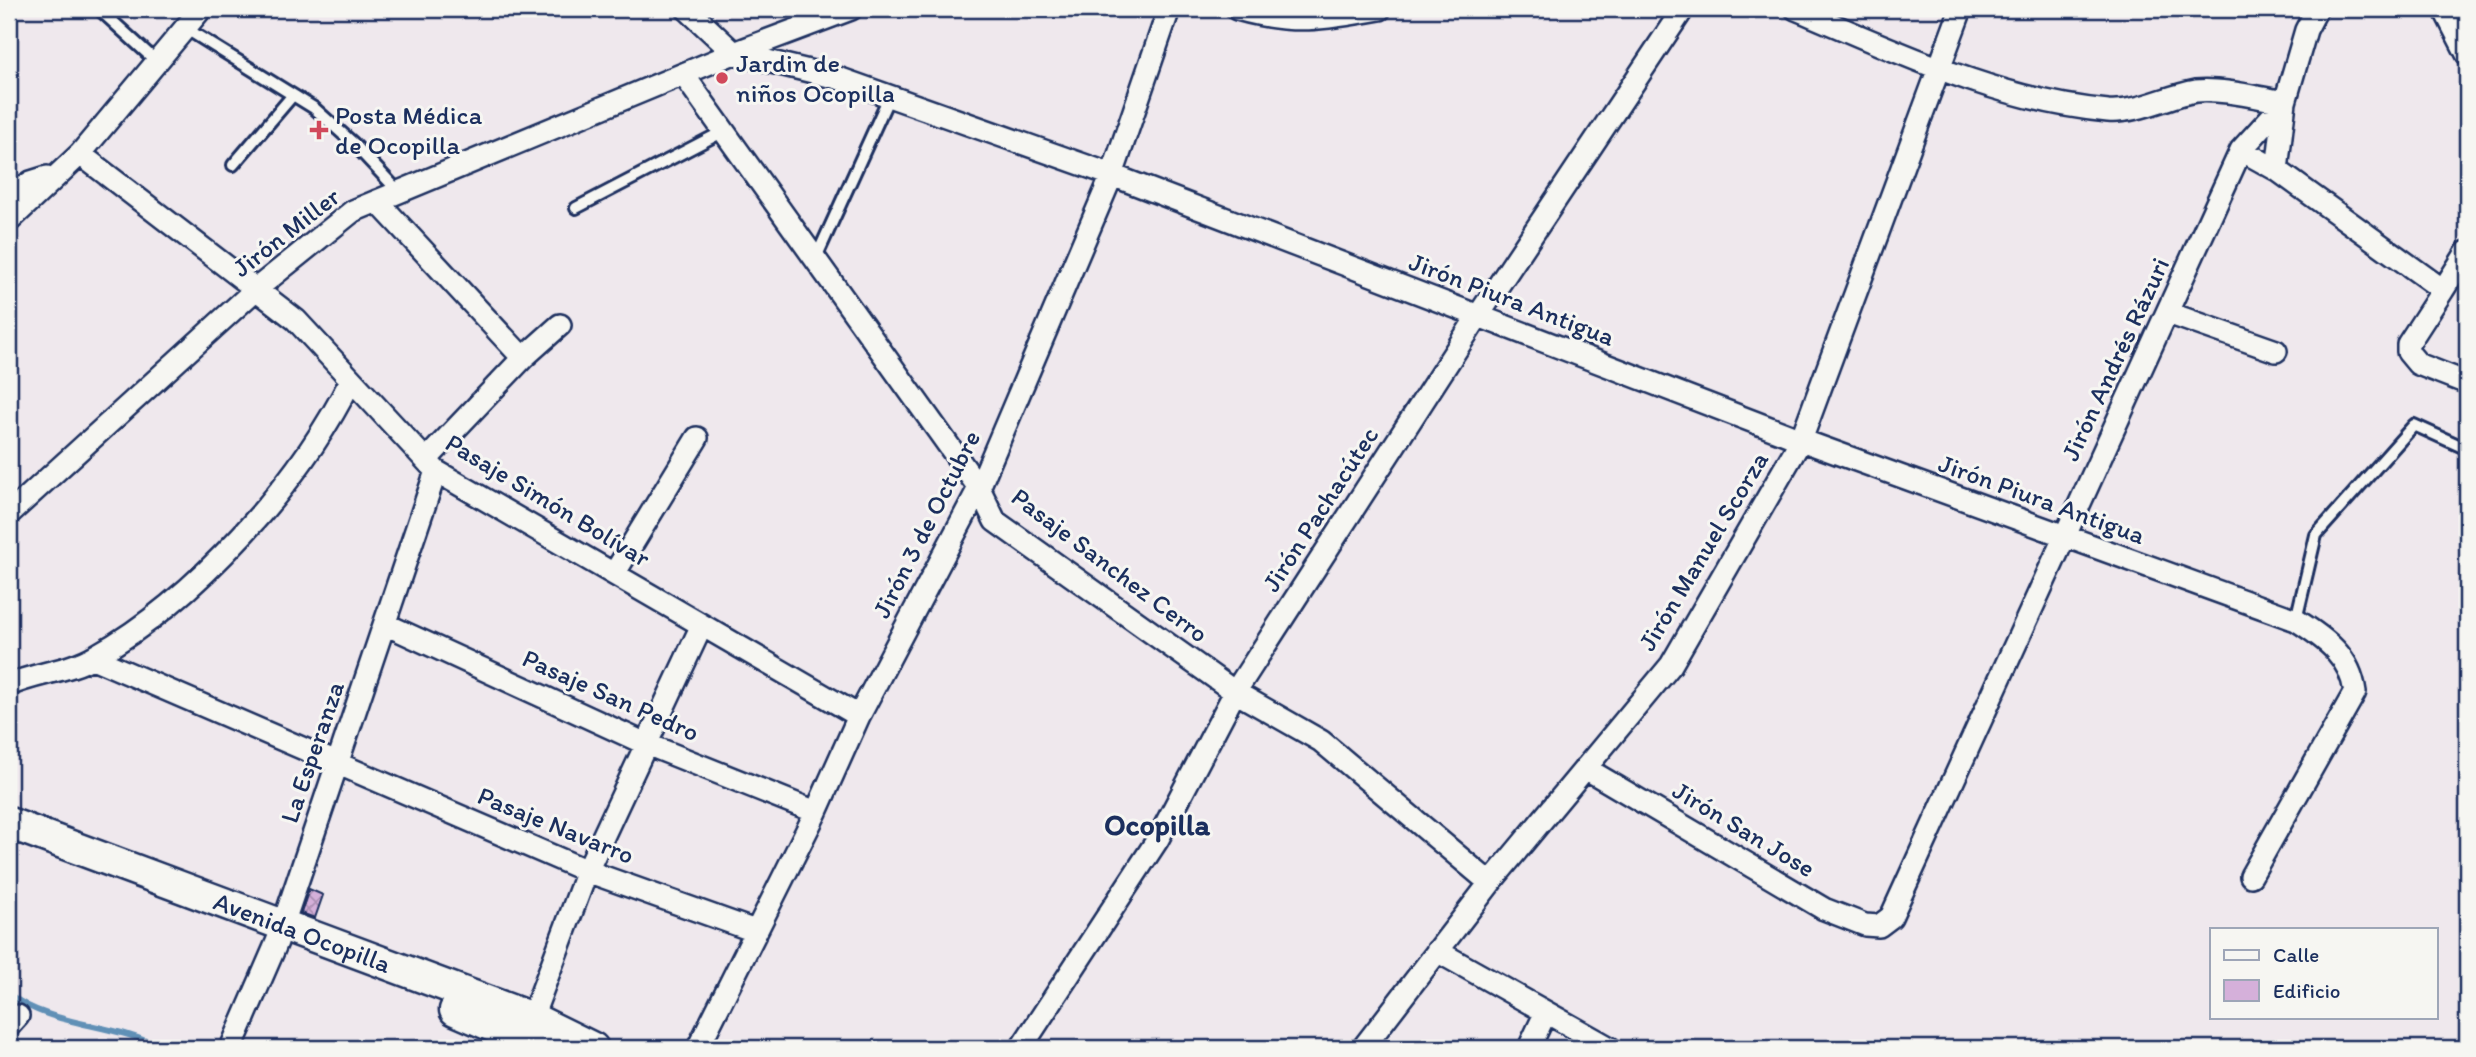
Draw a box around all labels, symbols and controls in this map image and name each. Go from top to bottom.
place label: Jardin de niños Ocopilla [736,47,895,109]
marker: Jardin de niños Ocopilla [714,70,730,86]
place label: Posta Médica de Ocopilla [335,99,483,161]
marker: Posta Médica de Ocopilla [309,120,329,140]
street label: Jirón Miller [226,180,346,284]
street label: Jirón Piura Antigua [1405,245,1620,353]
street label: Jirón Andrés Rázuri [2054,252,2176,466]
street label: Jirón Pachacútec [1255,420,1385,598]
street label: Jirón 3 de Octubre [865,425,987,623]
street label: Pasaje Simón Bolívar [440,426,657,574]
street label: Jirón Manuel Scorza [1631,445,1775,656]
street label: Jirón Piura Antigua [1934,447,2150,551]
street label: Pasaje Sanchez Cerro [1005,481,1215,649]
street label: Pasaje San Pedro [518,642,704,748]
street label: La Esperanza [273,677,351,827]
street label: Jirón San Jose [1667,774,1821,884]
street label: Pasaje Navarro [473,779,639,871]
district label: Ocopilla [1104,806,1210,843]
street label: Avenida Ocopilla [209,885,396,980]
legend [2210,928,2438,1018]
text: Calle [2273,942,2319,967]
text: Edificio [2273,978,2341,1003]

